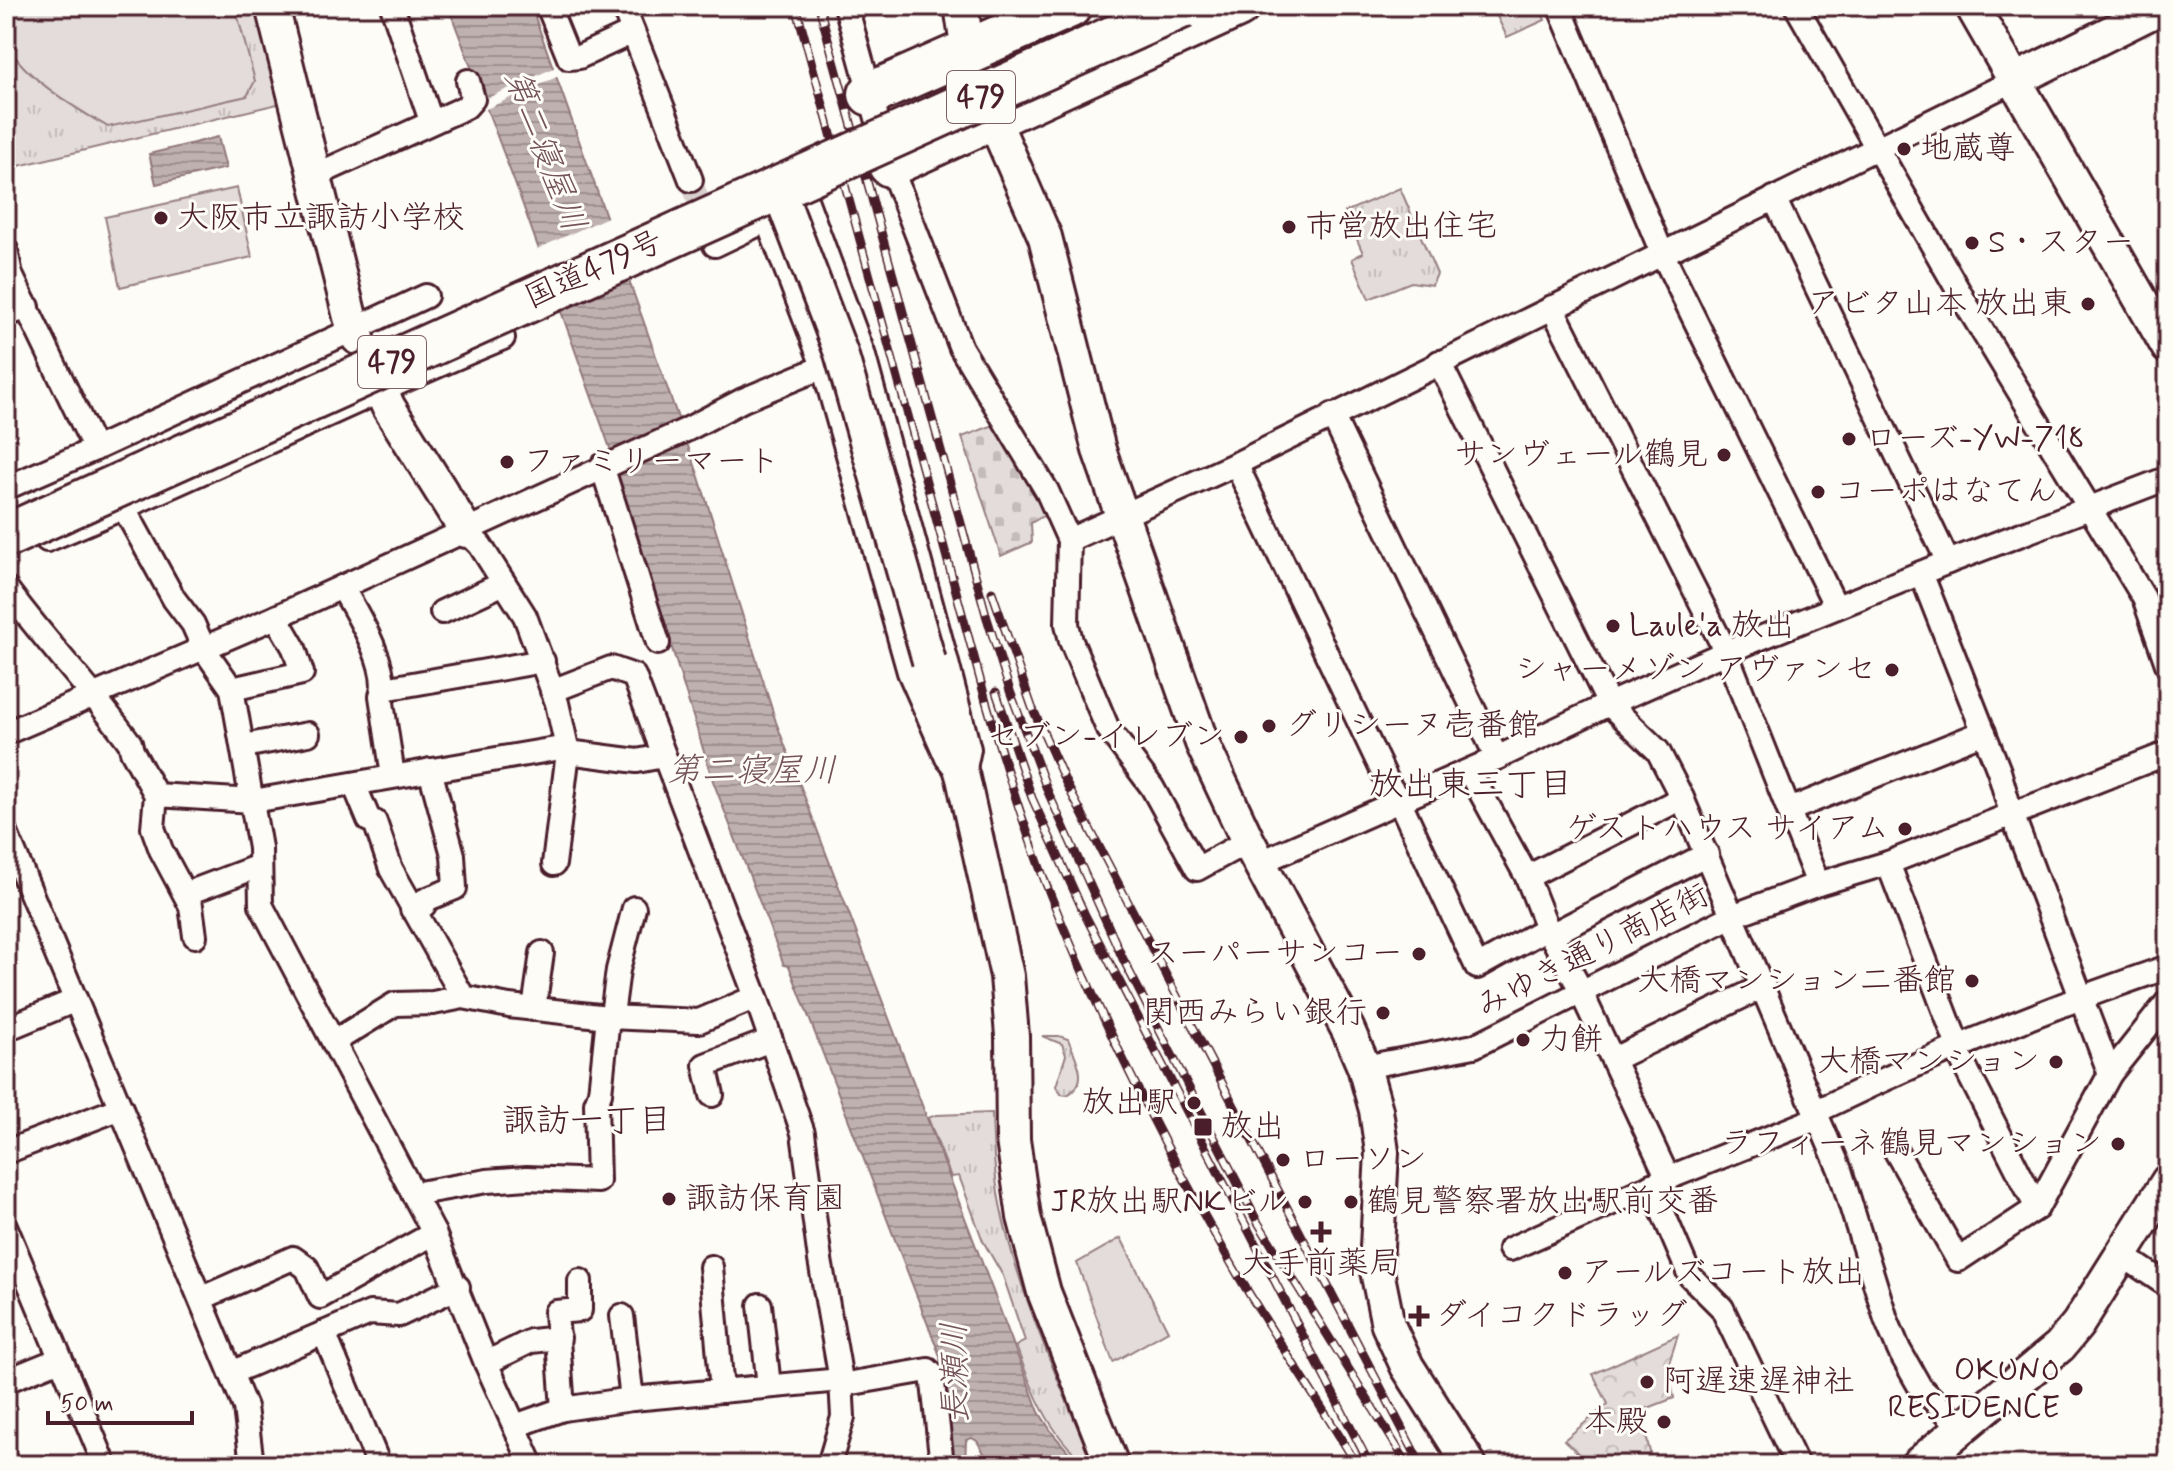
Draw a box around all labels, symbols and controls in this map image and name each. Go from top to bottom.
water label: 第二寝屋川 [493,64,595,238]
road number: 479 [947,71,1015,123]
place label: 地蔵尊 [1920,128,2016,170]
marker: 地蔵尊 [1895,140,1913,158]
place label: 大阪市立諏訪小学校 [177,197,465,239]
place label: 市営放出住宅 [1305,206,1497,248]
marker: 大阪市立諏訪小学校 [152,209,170,227]
marker: 市営放出住宅 [1280,218,1298,236]
street label: 国道479号 [518,221,670,319]
place label: S・スター [1988,222,2134,264]
marker: S・スター [1963,234,1981,252]
place label: アビタ山本 放出東 [1807,283,2072,325]
marker: アビタ山本 放出東 [2079,295,2097,313]
road number: 479 [358,336,426,388]
place label: ローズ-YW-718 [1865,418,2085,460]
marker: ローズ-YW-718 [1840,430,1858,448]
place label: サンヴェール鶴見 [1454,434,1708,476]
place label: ファミリーマート [523,441,780,483]
marker: サンヴェール鶴見 [1715,446,1733,464]
marker: ファミリーマート [498,453,516,471]
place label: コーポはなてん [1834,471,2058,513]
marker: コーポはなてん [1809,483,1827,501]
place label: Laule'a 放出 [1629,605,1795,647]
marker: Laule'a 放出 [1604,617,1622,635]
place label: シャーメゾン アヴァンセ [1515,649,1876,691]
marker: シャーメゾン アヴァンセ [1883,661,1901,679]
place label: グリシーヌ壱番館 [1285,705,1540,747]
place label: セブン-イレブン [987,716,1225,758]
marker: グリシーヌ壱番館 [1260,717,1278,735]
marker: セブン-イレブン [1232,728,1250,746]
water label: 第二寝屋川 [667,749,837,794]
district label: 放出東三丁目 [1369,763,1573,808]
place label: ゲストハウス サイアム [1565,808,1889,850]
marker: ゲストハウス サイアム [1896,820,1914,838]
street label: みゆき通り商店街 [1469,874,1717,1028]
place label: スーパーサンコー [1147,933,1403,975]
marker: スーパーサンコー [1410,945,1428,963]
place label: 大橋マンション二番館 [1637,960,1956,1002]
marker: 大橋マンション二番館 [1963,972,1981,990]
place label: 関西みらい銀行 [1143,992,1367,1034]
marker: 関西みらい銀行 [1374,1004,1392,1022]
place label: 力餅 [1539,1019,1603,1061]
marker: 力餅 [1514,1031,1532,1049]
place label: 大橋マンション [1817,1041,2040,1083]
marker: 大橋マンション [2047,1053,2065,1071]
place label: 放出駅 [1082,1082,1178,1124]
marker: 放出駅 [1185,1094,1203,1112]
district label: 諏訪一丁目 [502,1099,672,1144]
place label: 放出 [1221,1106,1285,1148]
marker: 放出 [1192,1116,1214,1138]
place label: ラフィーネ鶴見マンション [1721,1123,2102,1165]
marker: ラフィーネ鶴見マンション [2109,1135,2127,1153]
place label: ローソン [1299,1139,1427,1181]
marker: ローソン [1274,1151,1292,1169]
place label: 諏訪保育園 [685,1178,845,1220]
place label: JR放出駅NKビル [1050,1181,1289,1223]
place label: 鶴見警察署放出駅前交番 [1367,1181,1719,1223]
marker: 諏訪保育園 [660,1190,678,1208]
marker: JR放出駅NKビル [1296,1193,1314,1211]
marker: 鶴見警察署放出駅前交番 [1342,1193,1360,1211]
marker: 大手前薬局 [1312,1223,1330,1241]
place label: 大手前薬局 [1241,1243,1401,1285]
place label: アールズコート放出 [1581,1252,1866,1294]
marker: アールズコート放出 [1556,1264,1574,1282]
place label: ダイコクドラッグ [1435,1295,1688,1337]
marker: ダイコクドラッグ [1410,1307,1428,1325]
water label: 長瀬川 [933,1322,979,1424]
place label: OKUNO RESIDENCE [1887,1350,2060,1429]
place label: 阿遅速遅神社 [1663,1361,1855,1403]
marker: 阿遅速遅神社 [1638,1373,1656,1391]
scale bar [48,1375,192,1425]
marker: OKUNO RESIDENCE [2067,1380,2085,1398]
text: 50 m [60,1389,114,1420]
place label: 本殿 [1584,1401,1648,1443]
marker: 本殿 [1655,1413,1673,1431]

